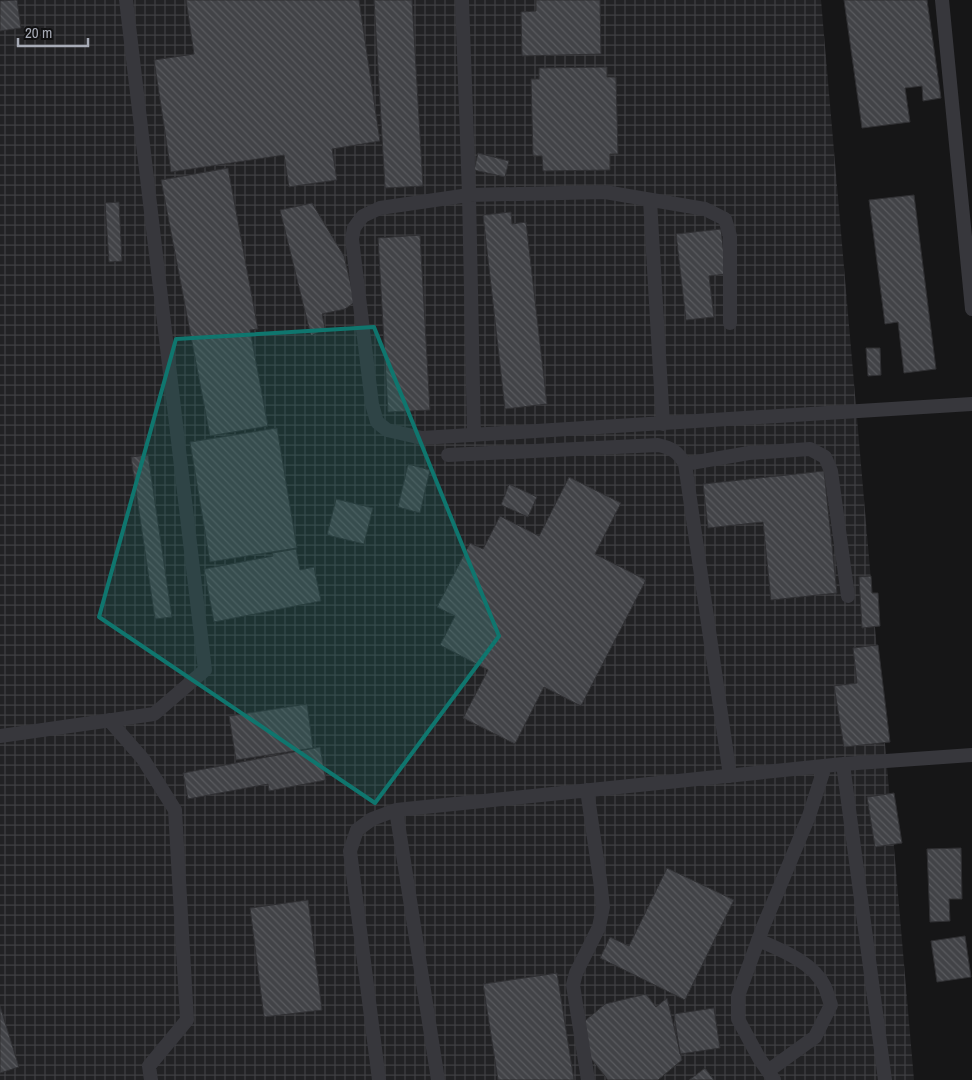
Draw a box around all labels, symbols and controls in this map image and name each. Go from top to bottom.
scale bar [18,15,88,47]
text: 20 m [25,22,52,43]

